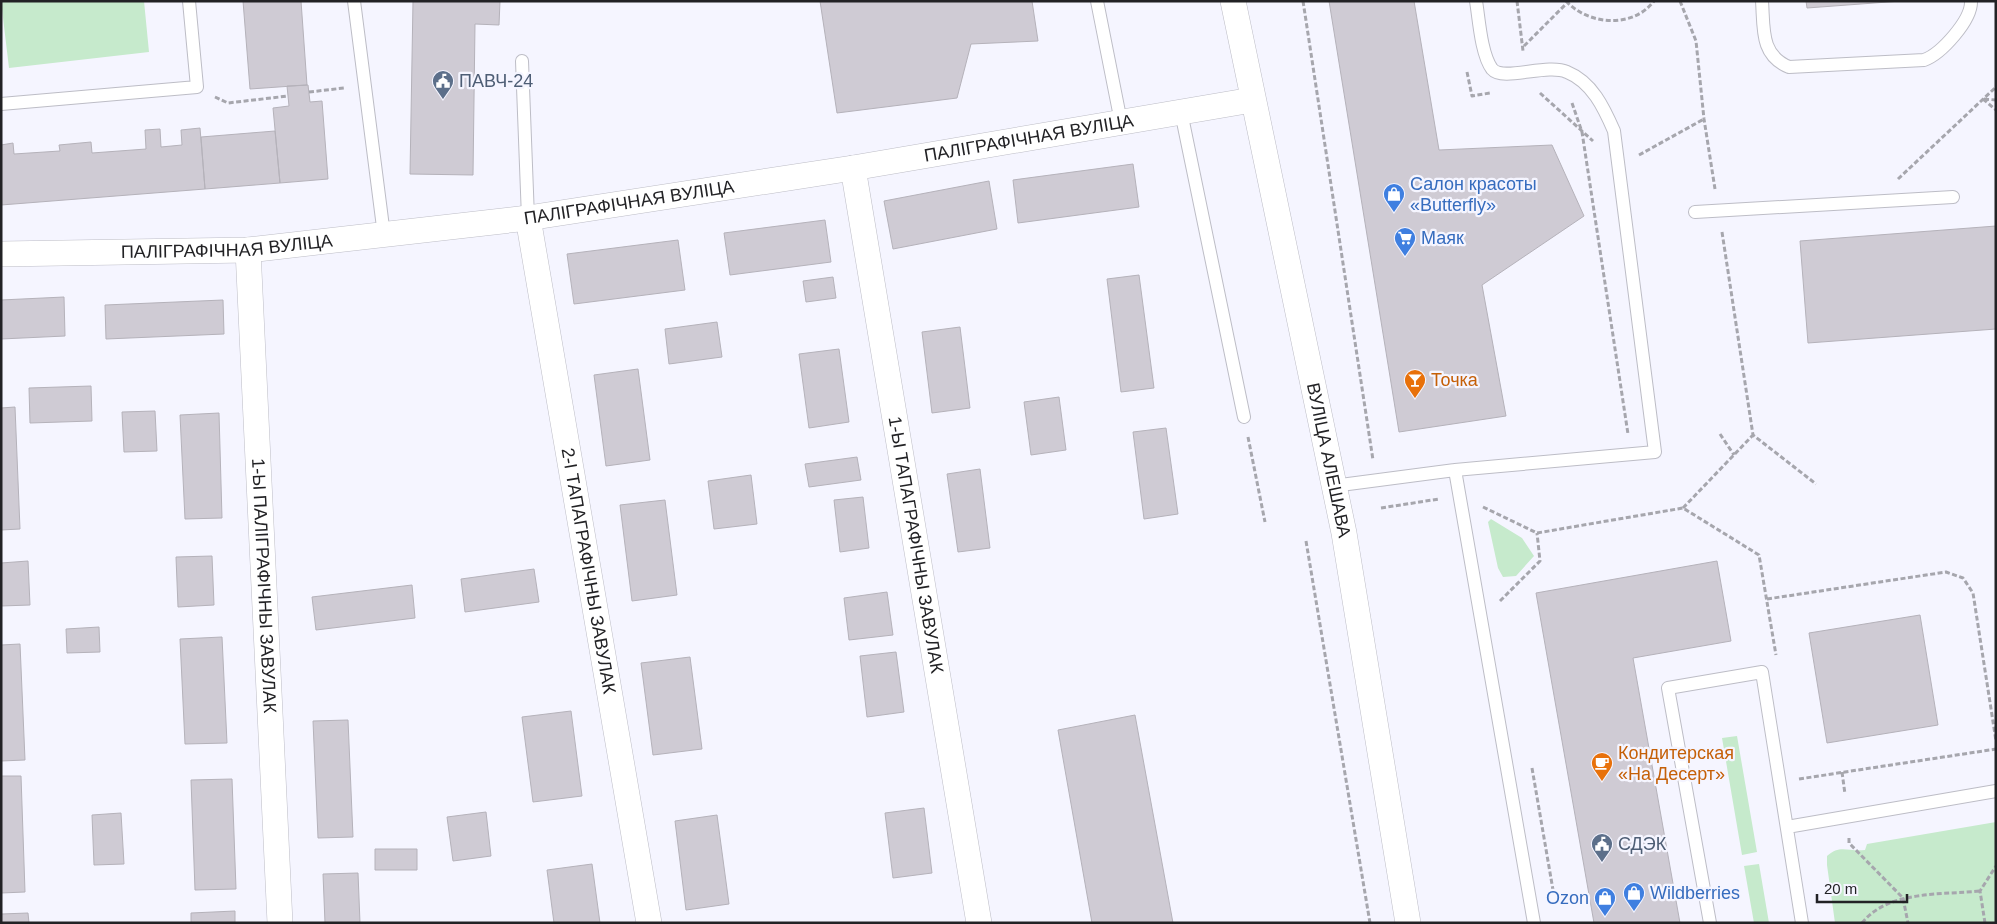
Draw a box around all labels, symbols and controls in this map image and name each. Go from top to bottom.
public building icon: ПАВЧ-24 [431,69,455,100]
place label: ПАВЧ-24 [459,71,533,91]
street label: ПАЛІГРАФІЧНАЯ ВУЛІЦА [922,110,1135,166]
place label: Салон красоты «Butterfly» [1410,174,1537,215]
street label: ПАЛІГРАФІЧНАЯ ВУЛІЦА [523,176,735,228]
shop icon: Салон красоты «Butterfly» [1382,182,1406,213]
supermarket icon: Маяк [1393,226,1417,257]
place label: Маяк [1421,228,1464,248]
street label: ПАЛІГРАФІЧНАЯ ВУЛІЦА [121,230,334,262]
bar icon: Точка [1403,368,1427,399]
place label: Точка [1431,370,1479,390]
street label: ВУЛІЦА АЛЕШАВА [1303,381,1355,539]
street label: 1-Ы ТАПАГРАФІЧНЫ ЗАВУЛАК [885,415,947,675]
street label: 2-І ТАПАГРАФІЧНЫ ЗАВУЛАК [558,446,620,696]
street label: 1-Ы ПАЛІГРАФІЧНЫ ЗАВУЛАК [248,458,280,714]
place label: Кондитерская «На Десерт» [1618,743,1734,784]
cafe icon: Кондитерская «На Десерт» [1590,751,1614,782]
public building icon: СДЭК [1590,832,1614,863]
place label: СДЭК [1618,834,1667,854]
scale bar [1817,872,1907,904]
text: 20 m [1824,880,1857,897]
shop icon: Wildberries [1622,881,1646,912]
place label: Wildberries [1650,883,1740,903]
shop icon: Ozon [1593,886,1617,917]
place label: Ozon [1546,888,1589,908]

